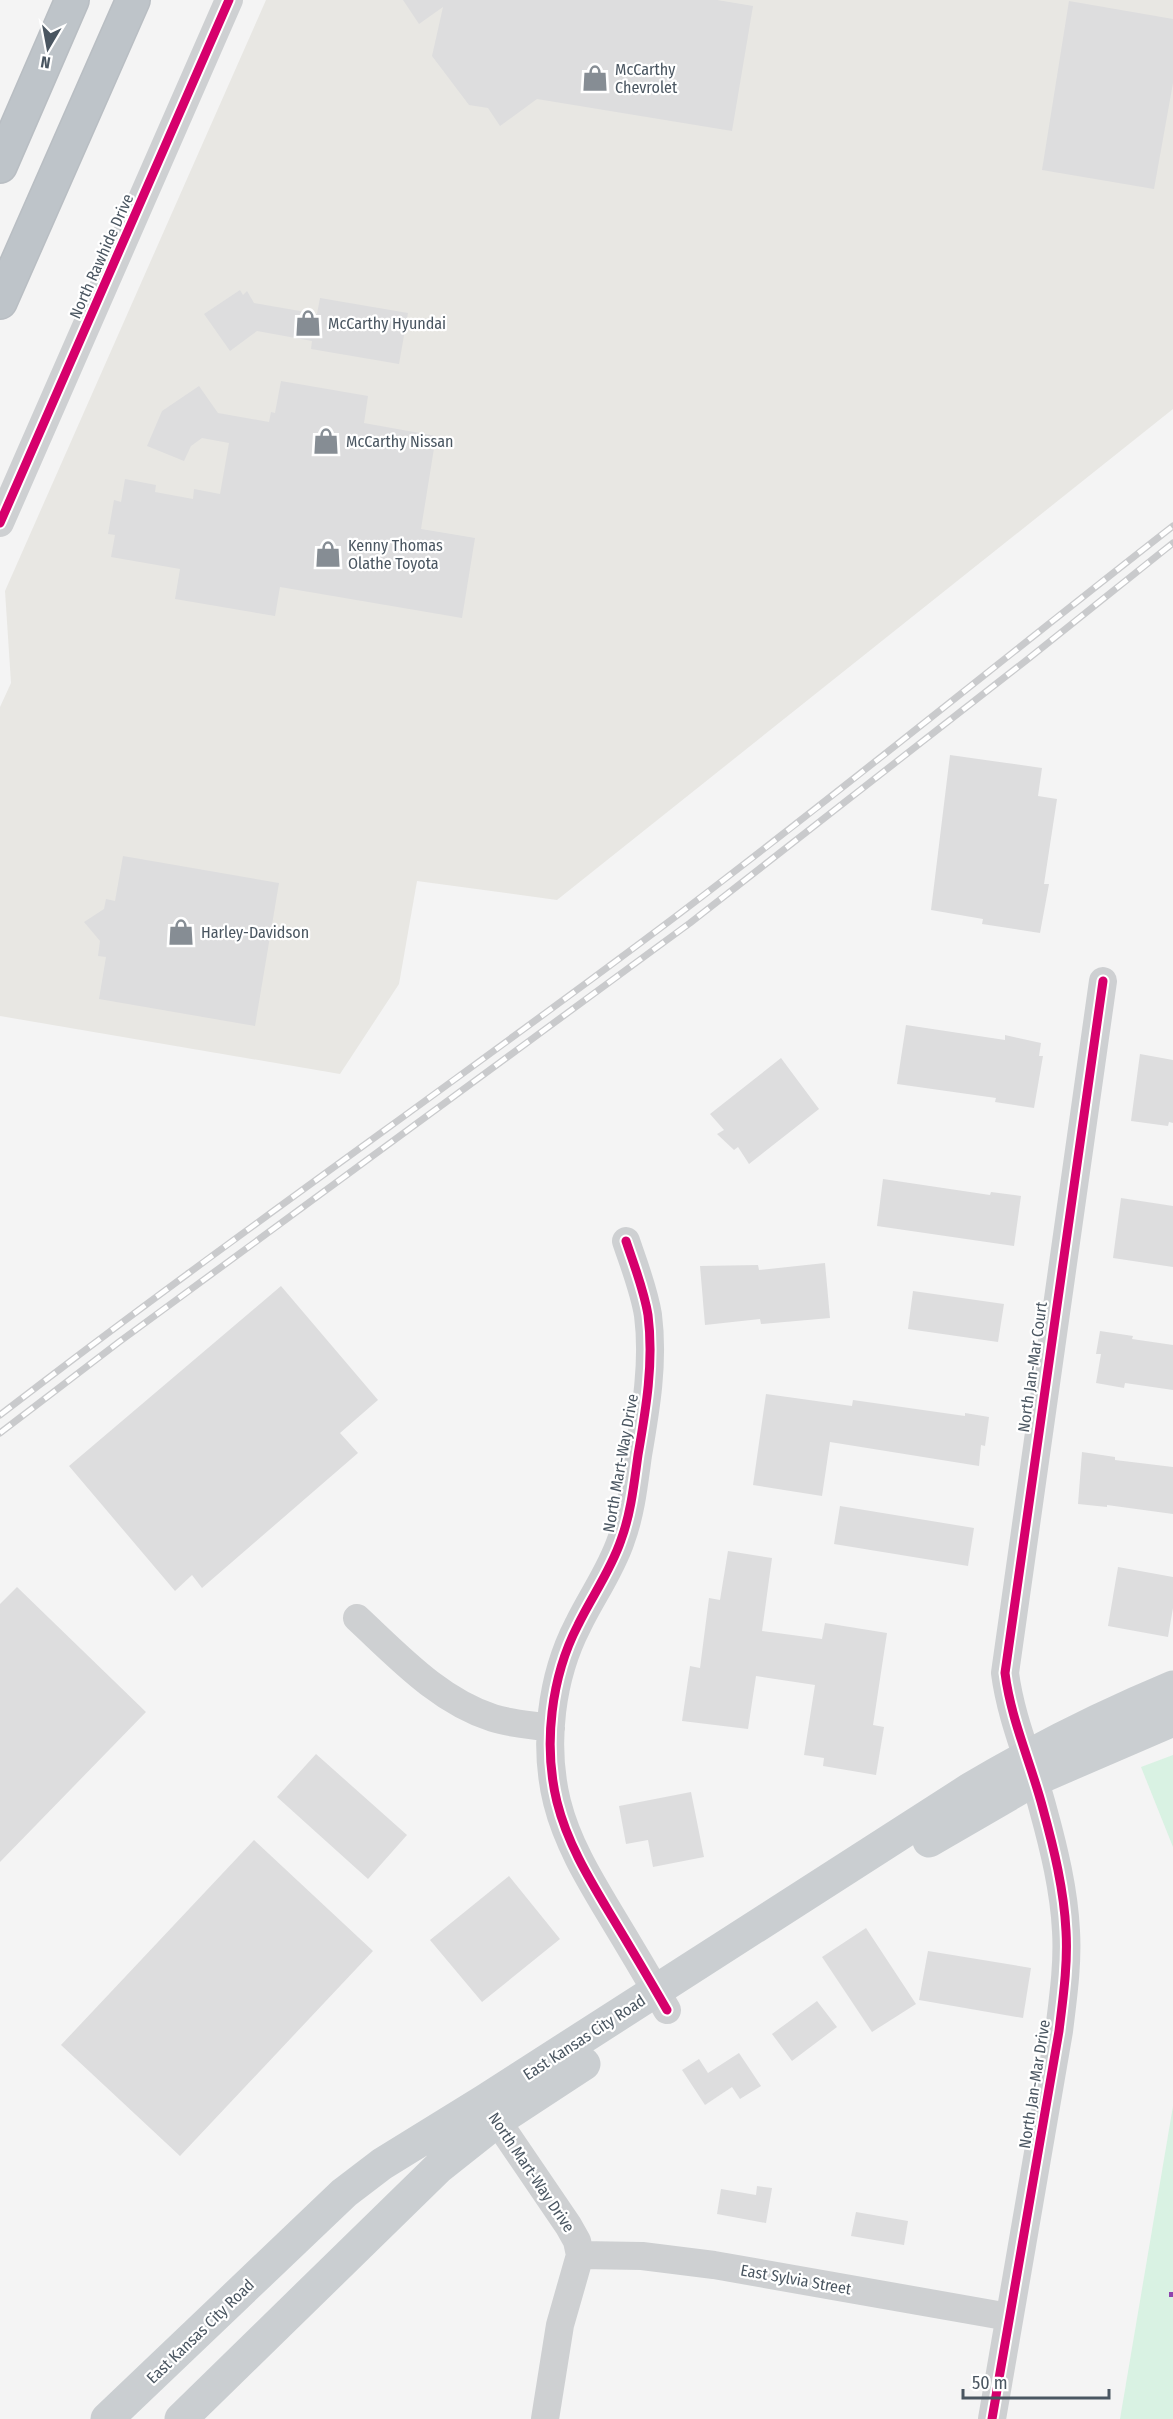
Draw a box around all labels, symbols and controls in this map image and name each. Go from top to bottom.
north arrow [18,18,78,78]
text: N [39,52,52,72]
place label: McCarthy Chevrolet [615,60,678,97]
shop icon: McCarthy Chevrolet [580,63,610,93]
street label: North Rawhide Drive [65,191,138,322]
shop icon: McCarthy Hyundai [293,308,323,338]
place label: McCarthy Hyundai [328,314,446,333]
shop icon: McCarthy Nissan [311,426,341,456]
place label: McCarthy Nissan [346,432,453,451]
place label: Kenny Thomas Olathe Toyota [348,536,443,573]
shop icon: Kenny Thomas Olathe Toyota [313,539,343,569]
shop icon: Harley-Davidson [166,917,196,947]
place label: Harley-Davidson [201,923,309,942]
street label: North Jan-Mar Court [1014,1300,1051,1434]
street label: North Mart-Way Drive [599,1392,642,1534]
street label: East Kansas City Road [520,1991,649,2084]
street label: North Jan-Mar Drive [1015,2018,1054,2150]
street label: North Mart-Way Drive [484,2109,579,2236]
street label: East Sylvia Street [739,2260,853,2299]
street label: East Kansas City Road [143,2275,258,2387]
scale bar [963,2362,1108,2400]
text: 50 m [972,2372,1008,2394]

